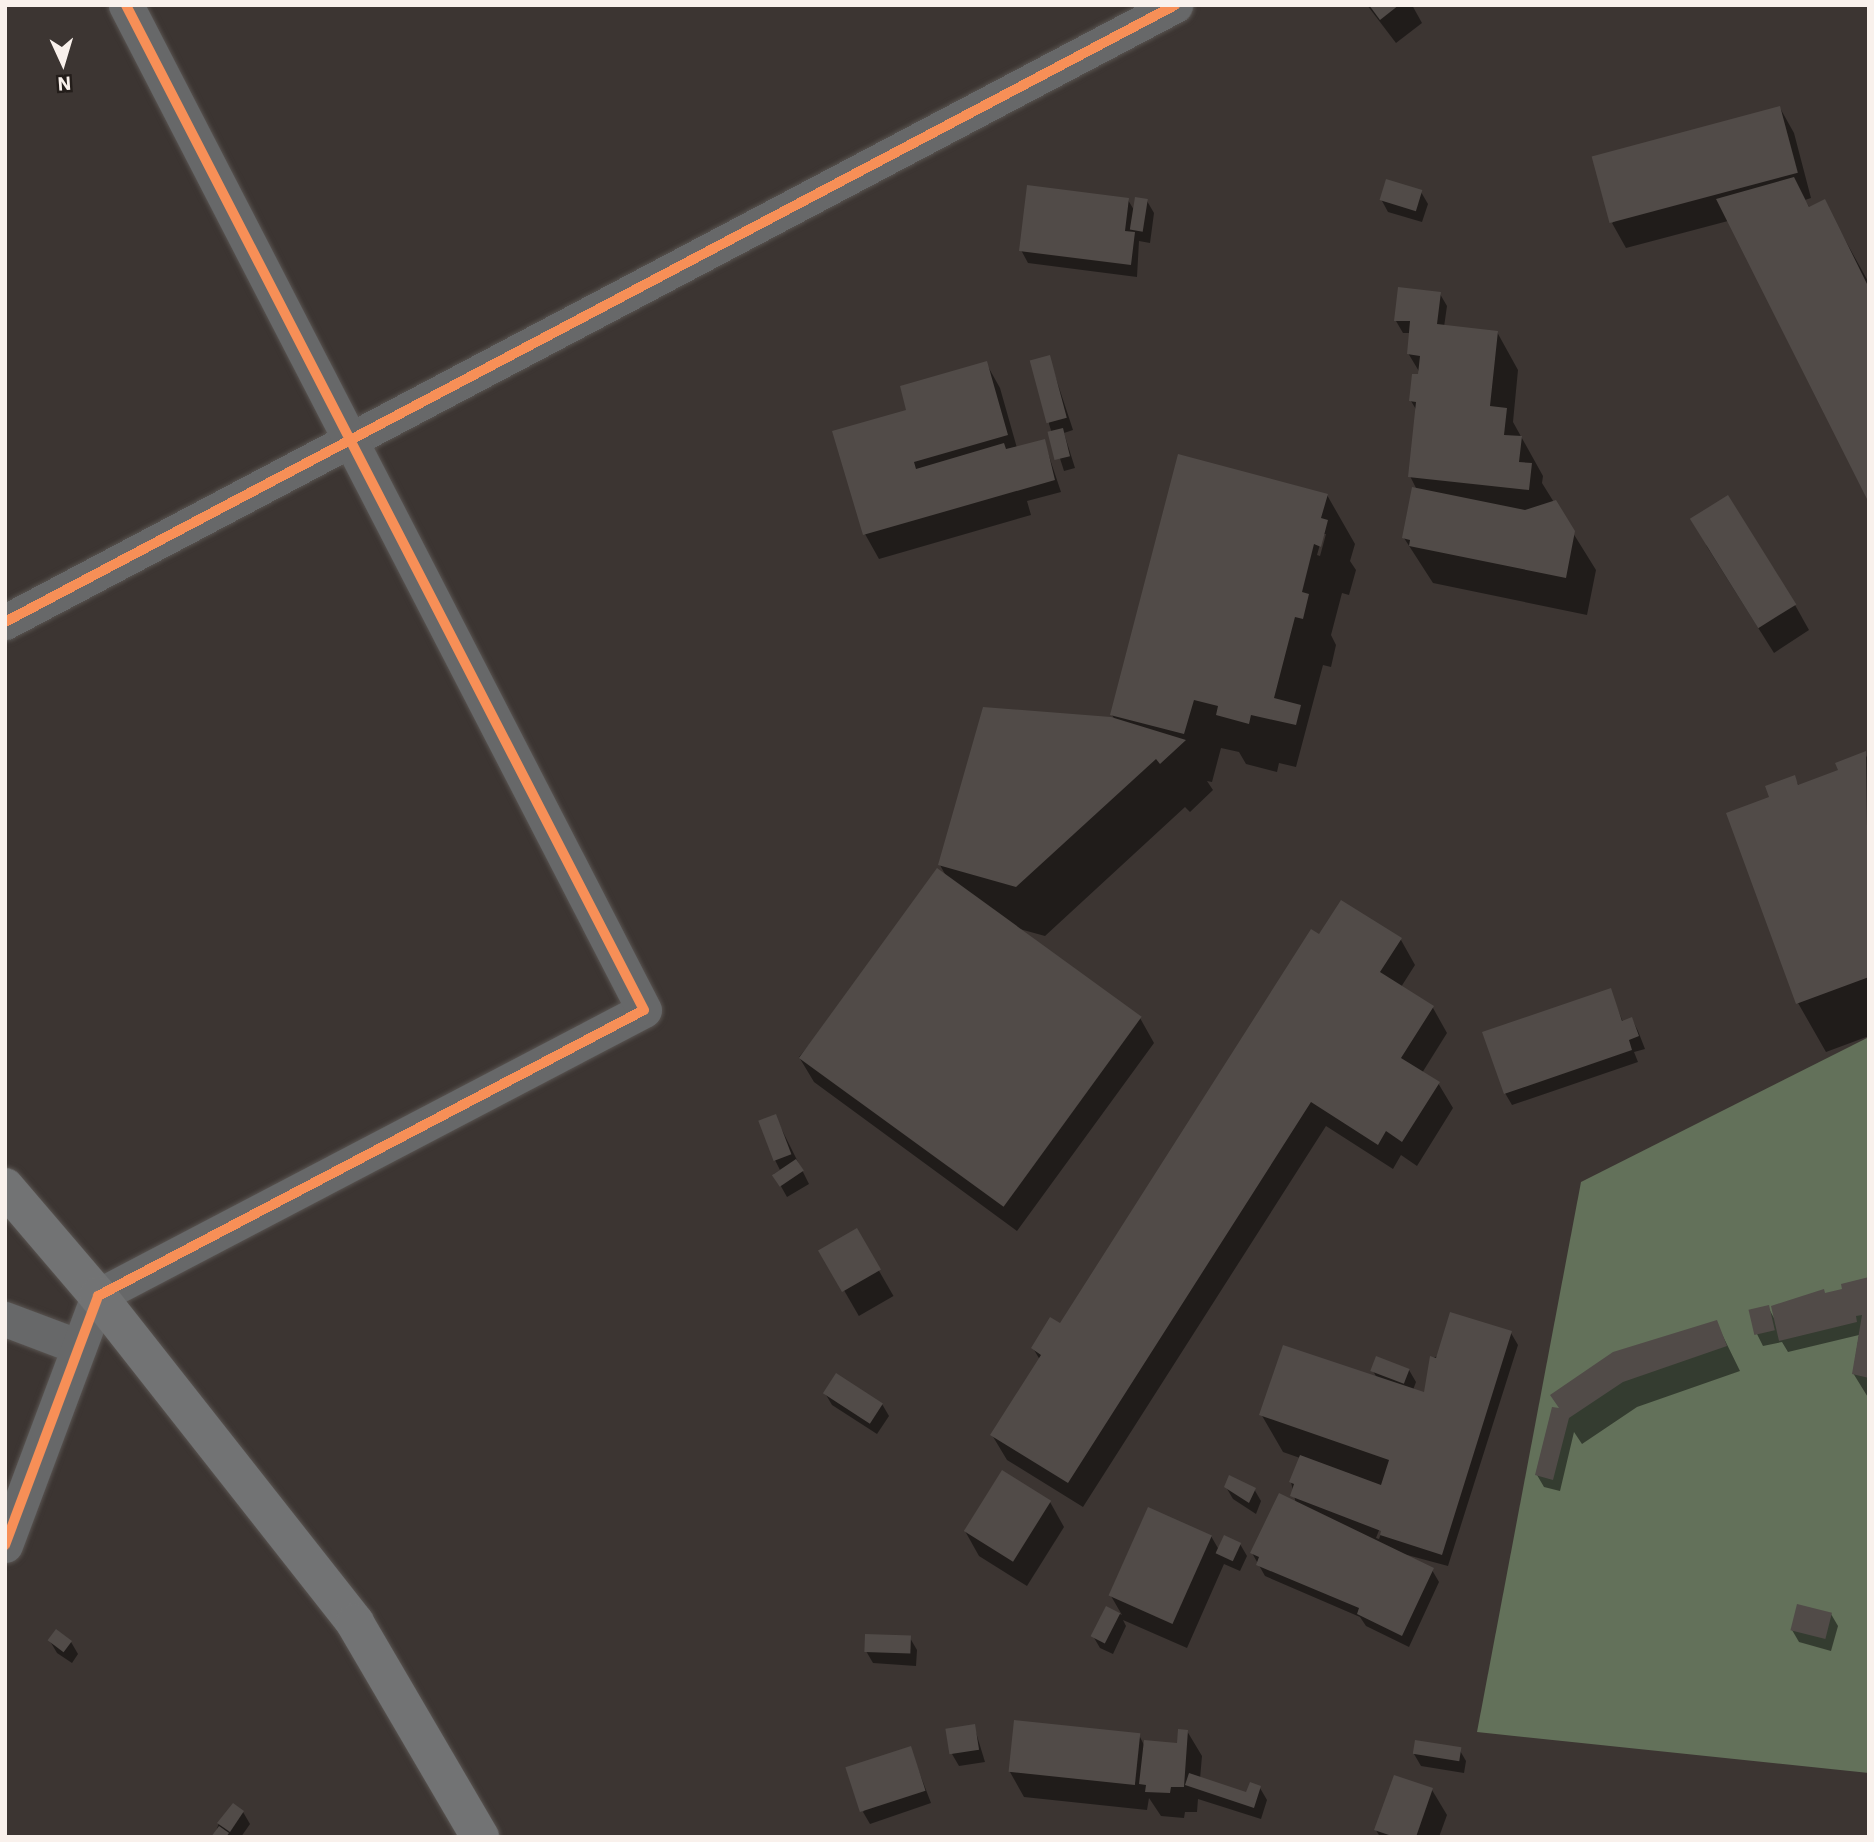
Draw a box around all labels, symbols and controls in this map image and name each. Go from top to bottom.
north arrow [28,28,98,98]
text: N [57,71,72,96]

